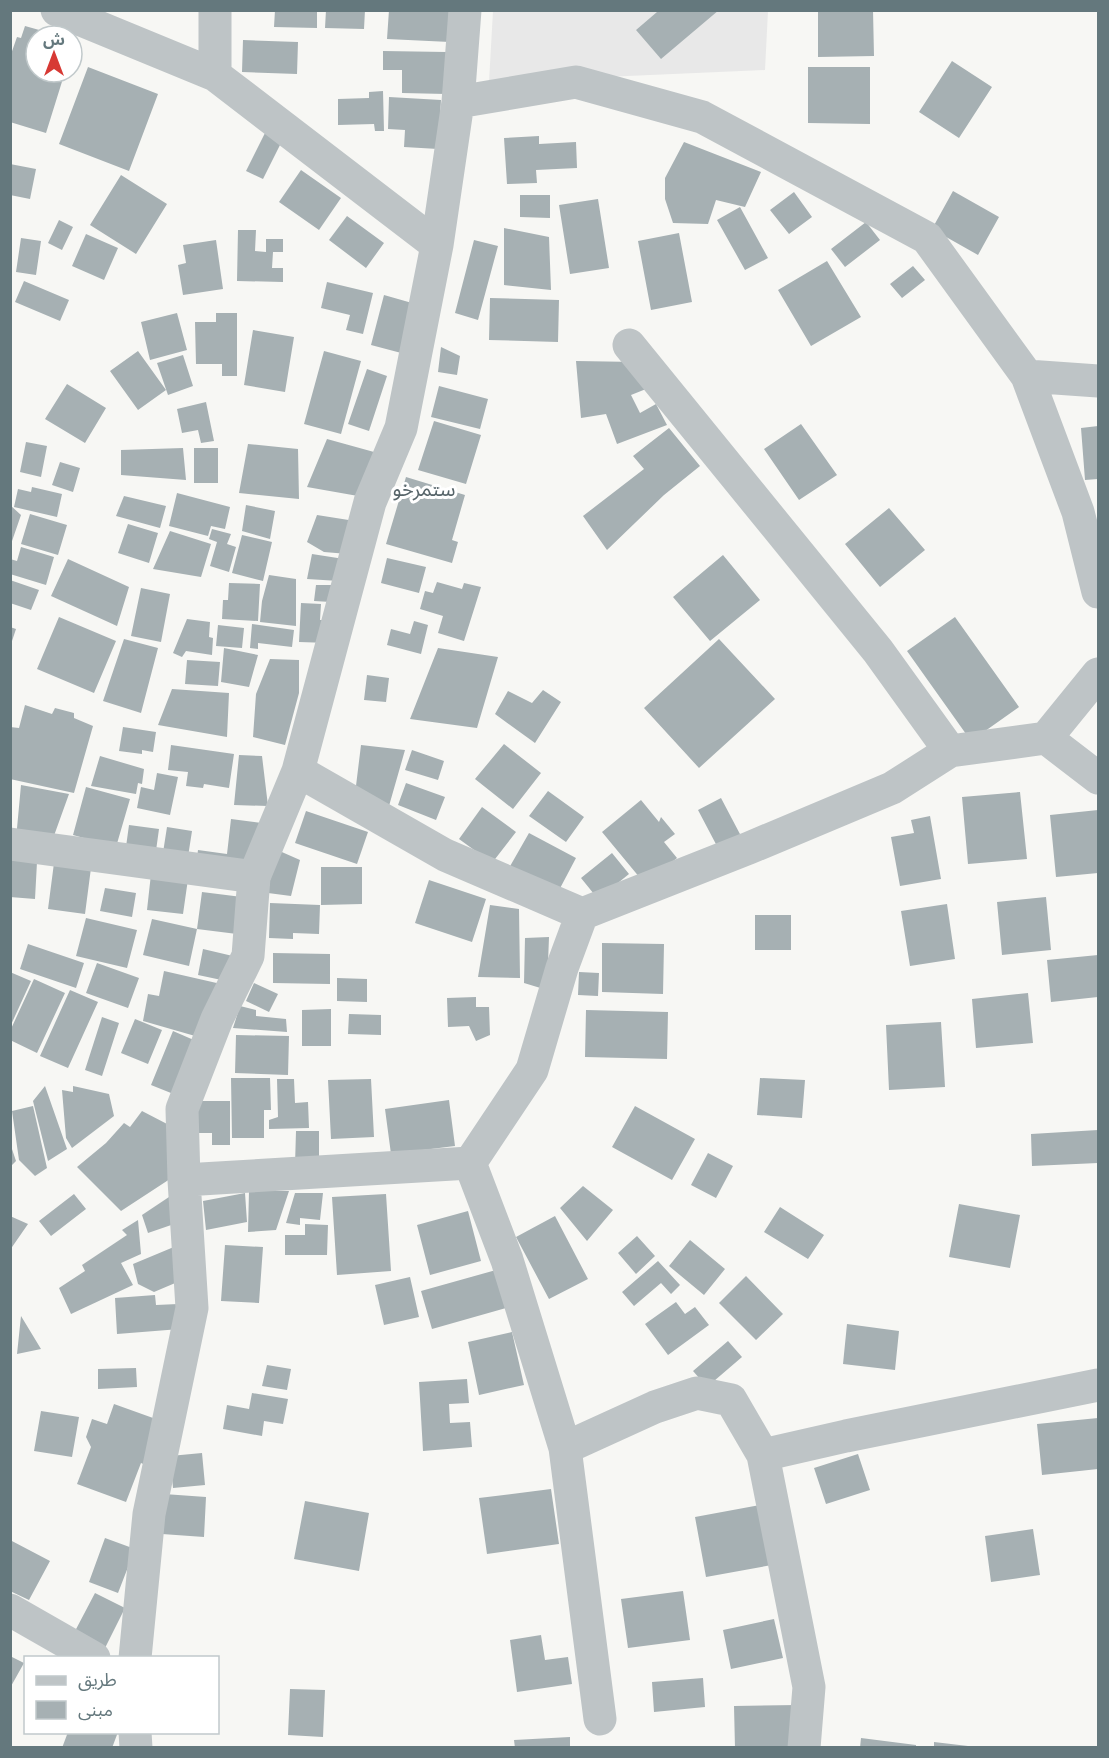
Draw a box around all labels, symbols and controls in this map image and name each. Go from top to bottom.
north arrow [24,24,84,84]
text: ش [43,28,65,50]
district label: ستمرخو [392,475,456,502]
legend [24,1656,219,1734]
text: طريق [78,1667,117,1691]
text: مبنى [78,1697,113,1721]

